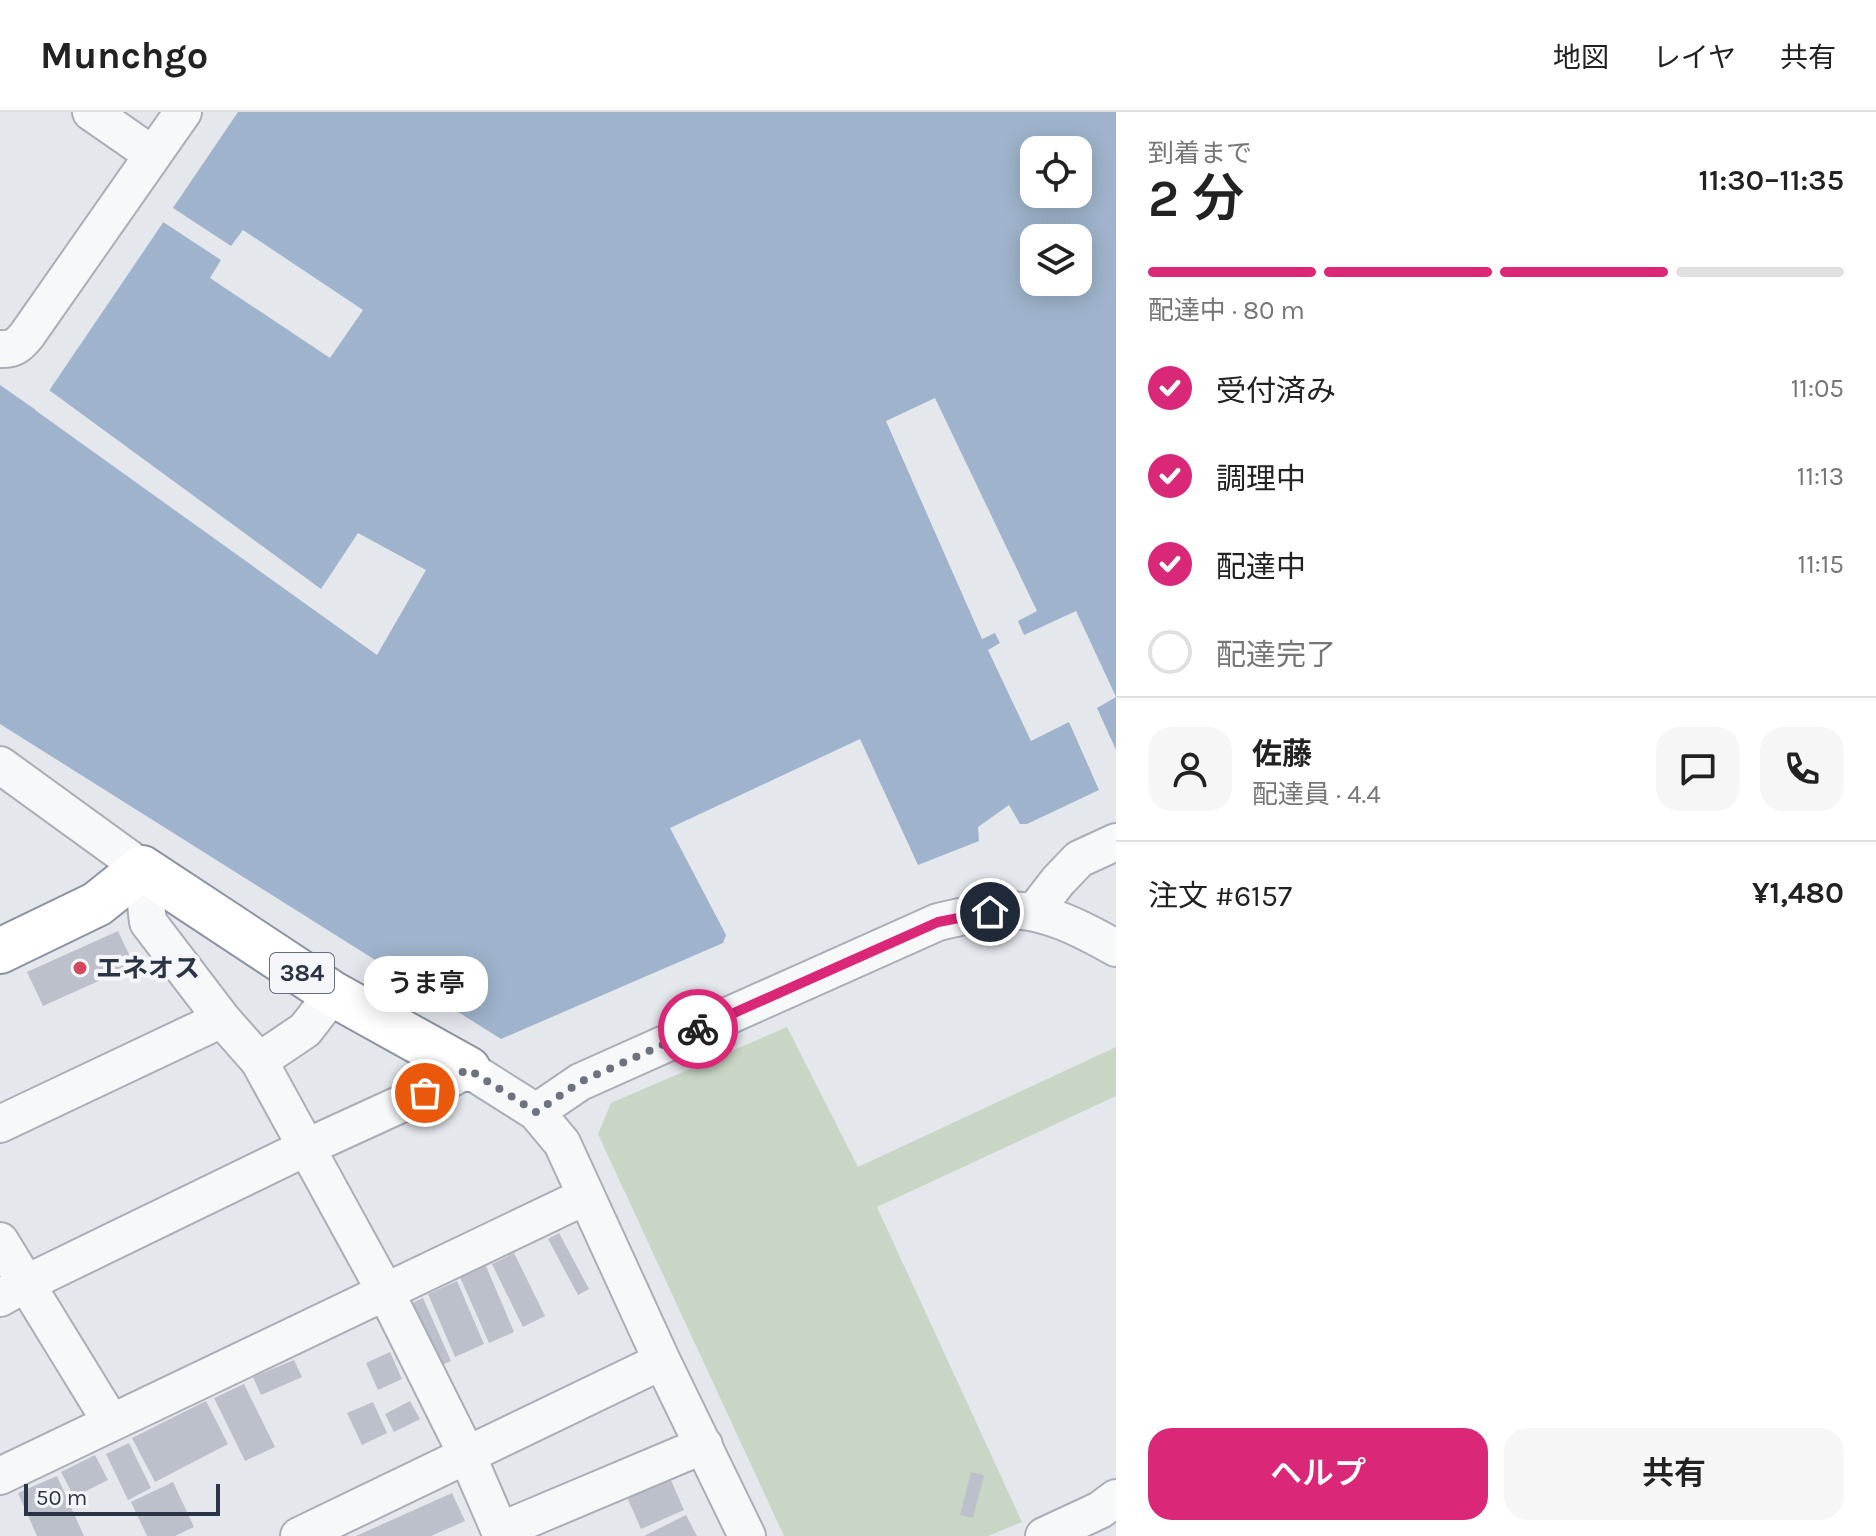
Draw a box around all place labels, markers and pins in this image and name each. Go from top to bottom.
pin [956,878,1024,946]
place label: エネオス [96,953,200,984]
callout: うま亭 [363,957,487,1013]
marker: エネオス [71,959,89,977]
pin [391,1059,459,1127]

